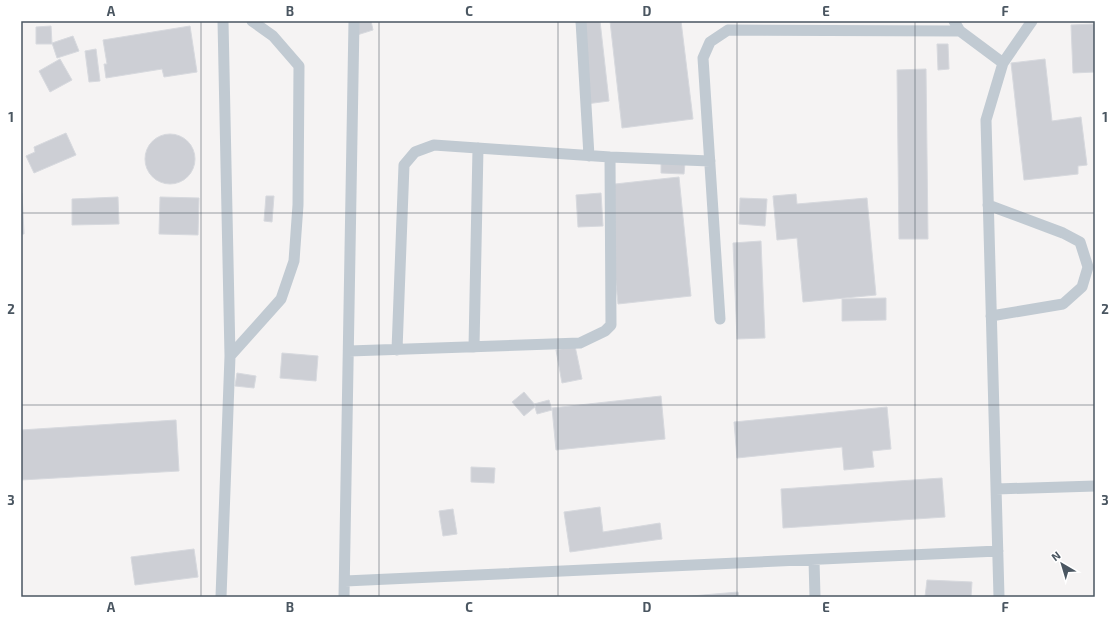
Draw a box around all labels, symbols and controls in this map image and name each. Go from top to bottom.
text: A [107,3,116,19]
text: B [286,3,294,19]
text: C [465,3,473,19]
text: D [643,3,652,19]
text: E [822,3,830,19]
text: F [1001,3,1009,19]
text: 1 [8,109,14,125]
text: 1 [1102,109,1108,125]
text: 2 [7,301,15,317]
text: 2 [1101,301,1109,317]
text: 3 [7,492,15,508]
text: 3 [1101,492,1109,508]
north arrow [1042,544,1082,584]
text: N [1048,548,1063,563]
text: A [107,599,116,615]
text: B [286,599,294,615]
text: C [465,599,473,615]
text: D [643,599,652,615]
text: E [822,599,830,615]
text: F [1001,599,1009,615]

